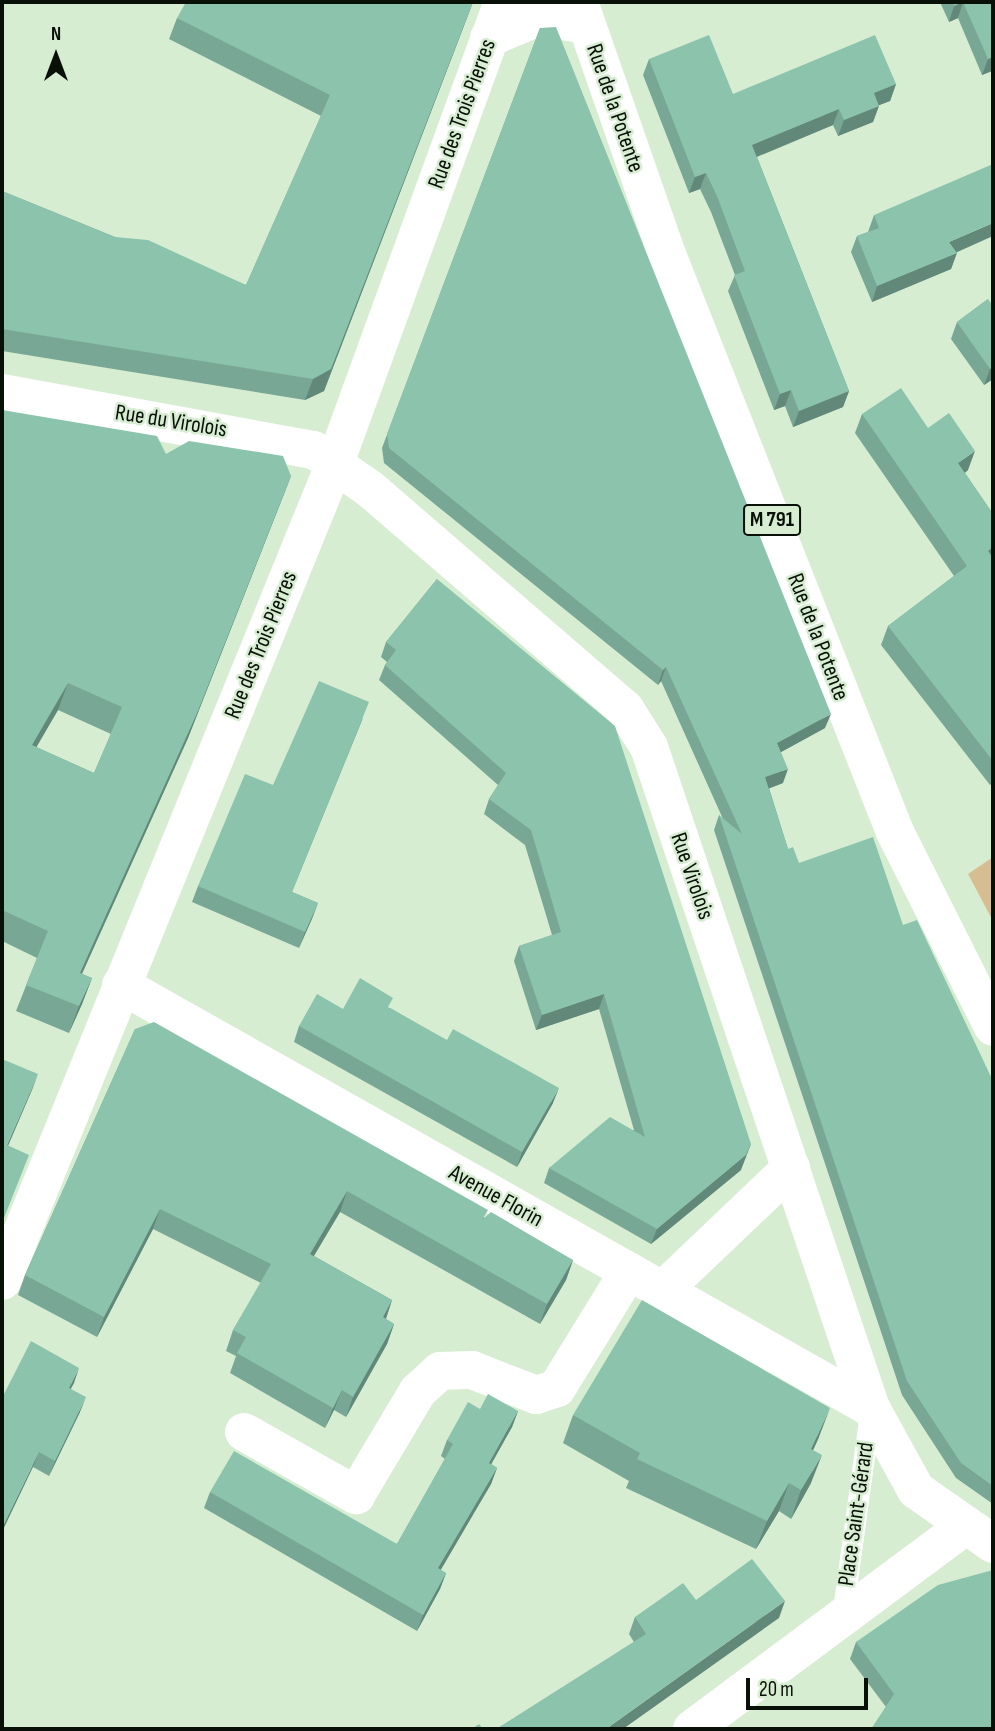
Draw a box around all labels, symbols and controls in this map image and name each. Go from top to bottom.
north arrow [21,21,91,91]
text: N [51,23,61,46]
street label: Rue des Trois Pierres [422,35,502,193]
street label: Rue de la Potente [580,40,650,176]
street label: Rue du Virolois [113,399,229,443]
road number: M 791 [742,503,802,538]
street label: Rue des Trois Pierres [219,567,303,723]
street label: Rue de la Potente [781,570,855,704]
street label: Rue Virolois [664,829,720,923]
street label: Avenue Florin [444,1159,548,1233]
street label: Place Saint-Gérard [832,1440,880,1588]
scale bar [750,1664,872,1708]
text: 20 m [759,1677,794,1702]

